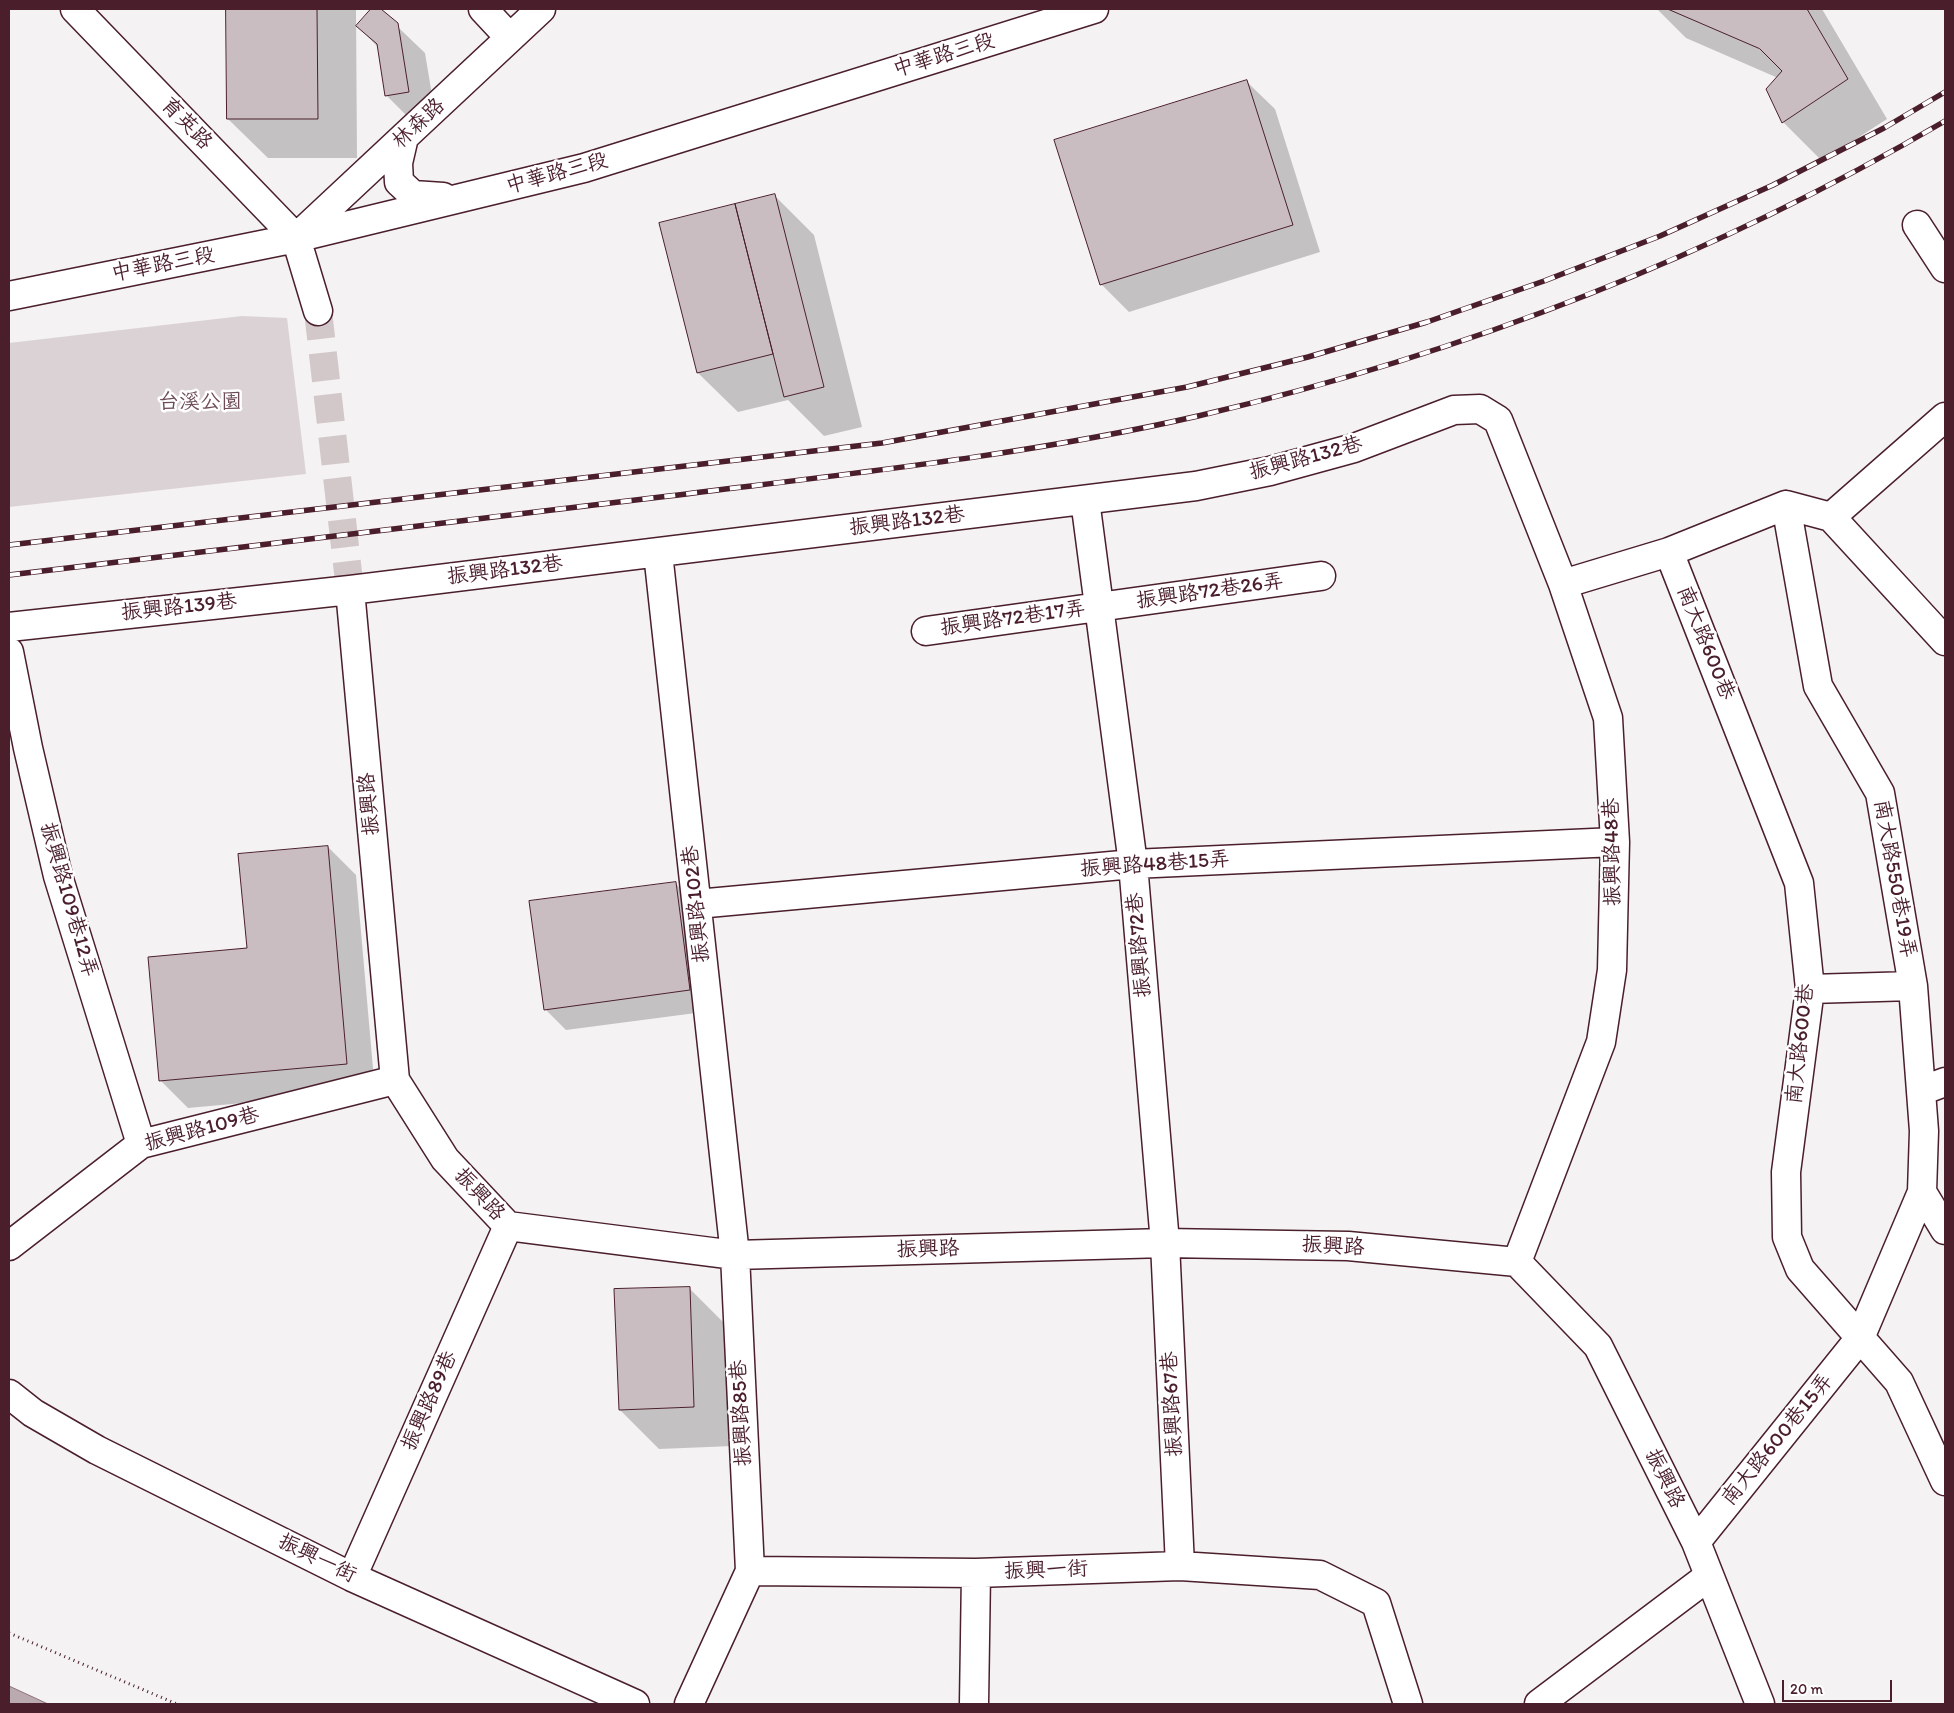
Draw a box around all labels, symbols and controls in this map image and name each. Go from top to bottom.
street label: 中華路三段 [890,29,998,83]
street label: 育英路 [155,93,217,155]
street label: 林森路 [387,93,451,155]
street label: 中華路三段 [503,148,611,200]
street label: 中華路三段 [109,243,217,287]
park label: 台溪公園 [158,390,242,416]
street label: 振興路132巷 [1247,432,1365,486]
street label: 振興路132巷 [848,502,966,542]
street label: 振興路132巷 [446,551,564,591]
street label: 振興路72巷26弄 [1135,569,1285,615]
street label: 南大路600巷 [1671,582,1739,704]
street label: 振興路139巷 [120,589,238,627]
street label: 振興路72巷17弄 [939,596,1087,642]
street label: 振興路 [355,772,385,836]
street label: 振興路48巷 [1599,798,1627,906]
street label: 南大路550巷19弄 [1868,798,1920,960]
street label: 振興路109巷12弄 [34,820,102,980]
street label: 振興路102巷 [678,844,716,964]
street label: 振興路48巷15弄 [1079,847,1231,883]
street label: 振興路72巷 [1123,891,1157,999]
street label: 南大路600巷 [1782,983,1820,1105]
street label: 振興路109巷 [142,1103,262,1157]
street label: 振興路 [448,1163,510,1227]
street label: 振興路 [1301,1233,1365,1261]
street label: 振興路 [896,1236,960,1264]
street label: 振興路89巷 [397,1347,463,1455]
street label: 振興路67巷 [1158,1351,1188,1457]
street label: 振興路85巷 [727,1359,757,1467]
street label: 南大路600巷15弄 [1717,1369,1839,1511]
street label: 振興路 [1639,1445,1689,1513]
street label: 振興一街 [274,1529,360,1589]
street label: 振興一街 [1004,1557,1088,1585]
scale bar [1784,1670,1894,1702]
text: 20 m [1790,1680,1823,1698]

